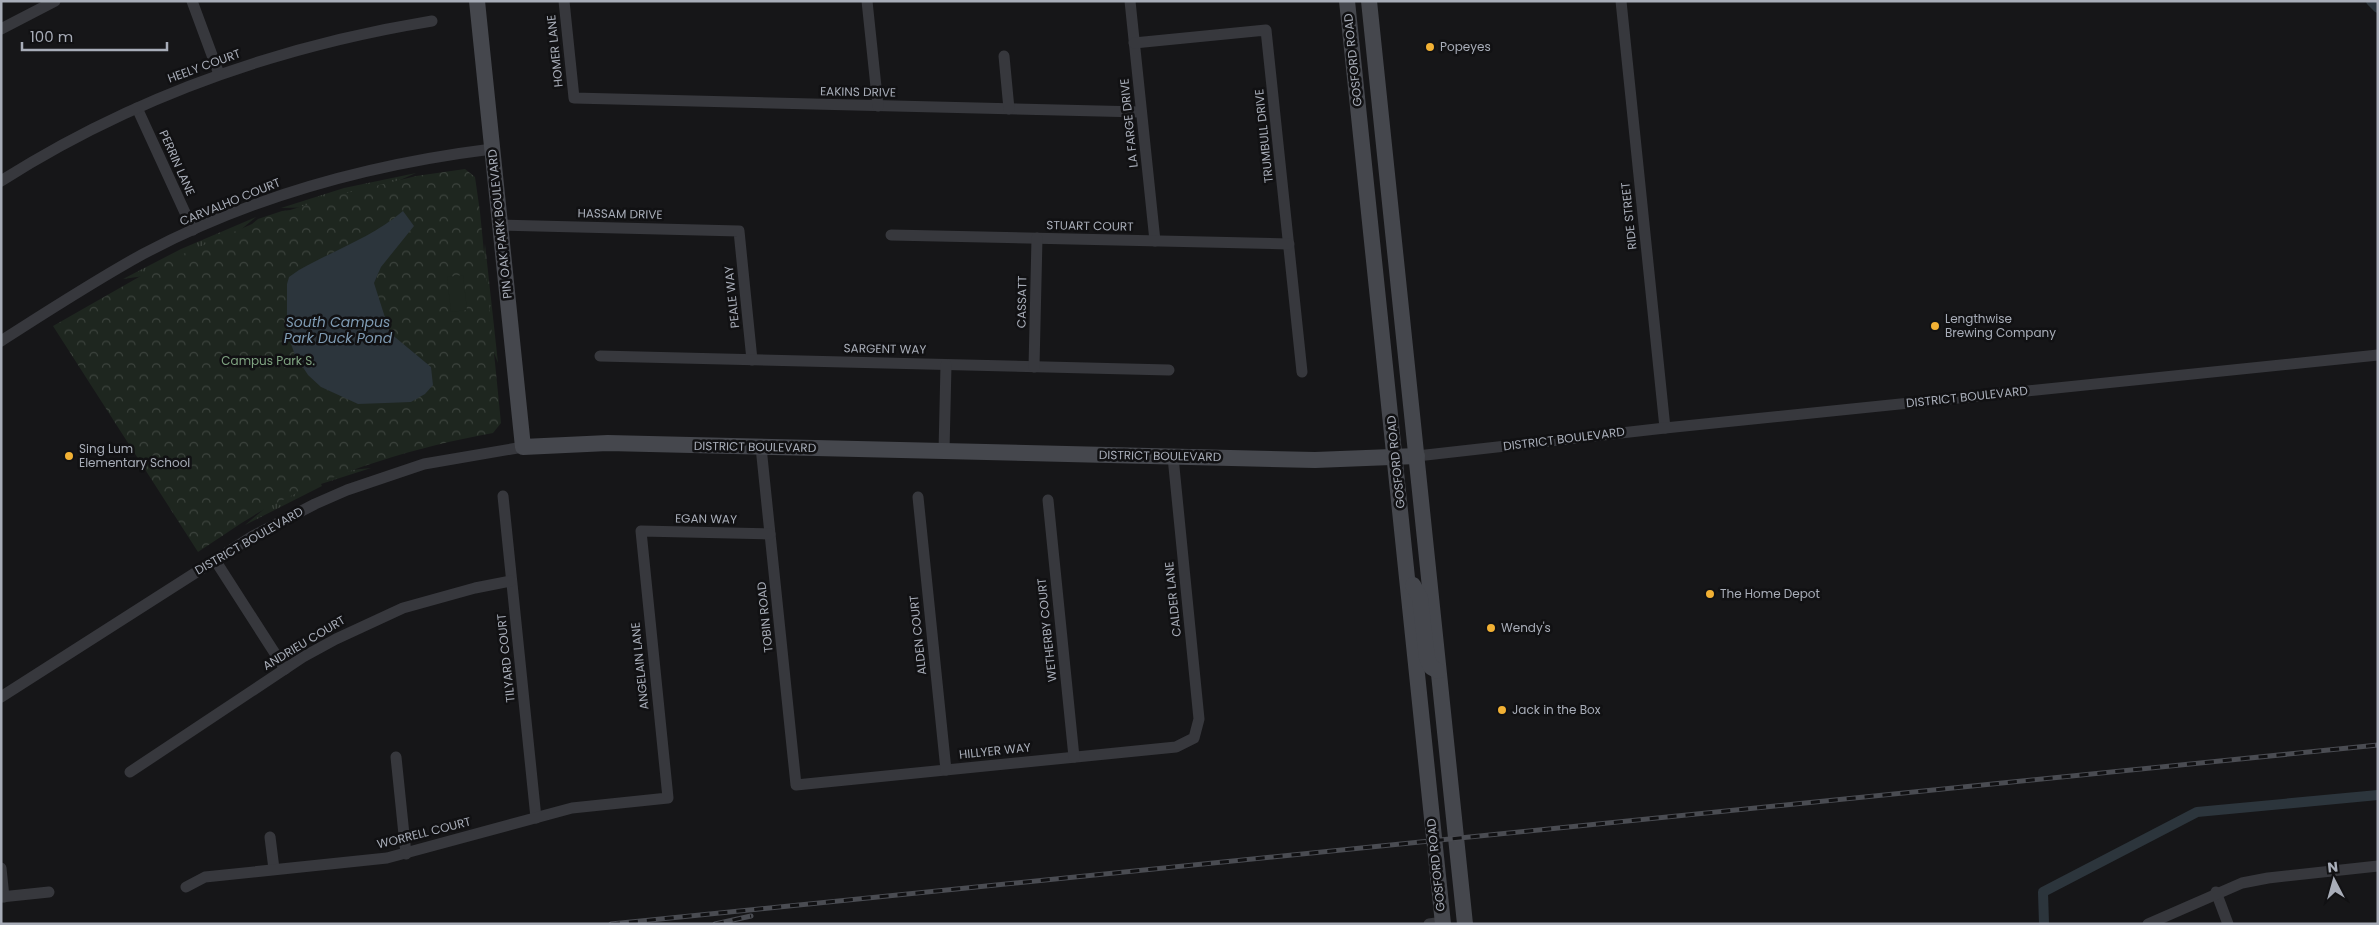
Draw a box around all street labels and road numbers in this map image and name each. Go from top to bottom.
street label: GOSFORD ROAD [1339,13,1366,107]
street label: HOMER LANE [542,14,567,88]
street label: HEELY COURT [165,44,243,87]
street label: LA FARGE DRIVE [1115,78,1142,168]
street label: EAKINS DRIVE [820,82,896,101]
street label: TRUMBULL DRIVE [1250,88,1277,184]
street label: PERRIN LANE [155,127,199,198]
street label: PIN OAK PARK BOULEVARD [483,148,516,300]
street label: CARVALHO COURT [177,173,283,230]
street label: RIDE STREET [1616,181,1640,251]
street label: HASSAM DRIVE [577,204,663,223]
street label: STUART COURT [1046,216,1134,235]
street label: PEALE WAY [720,265,743,329]
street label: CASSATT [1013,275,1030,328]
street label: SARGENT WAY [843,339,927,358]
street label: DISTRICT BOULEVARD [1905,382,2029,411]
street label: GOSFORD ROAD [1382,415,1409,509]
street label: DISTRICT BOULEVARD [1502,423,1626,454]
street label: DISTRICT BOULEVARD [694,437,816,456]
street label: DISTRICT BOULEVARD [1099,446,1221,465]
street label: DISTRICT BOULEVARD [192,503,306,579]
street label: EGAN WAY [675,509,737,528]
street label: CALDER LANE [1160,561,1185,638]
street label: WETHERBY COURT [1033,577,1060,683]
street label: TOBIN ROAD [752,581,777,653]
street label: ALDEN COURT [905,594,930,676]
street label: ANDRIEU COURT [259,611,349,674]
street label: TILYARD COURT [492,612,519,703]
street label: ANGELAIN LANE [626,622,653,711]
street label: HILLYER WAY [958,738,1032,763]
street label: WORRELL COURT [375,813,473,852]
street label: GOSFORD ROAD [1422,818,1449,912]

